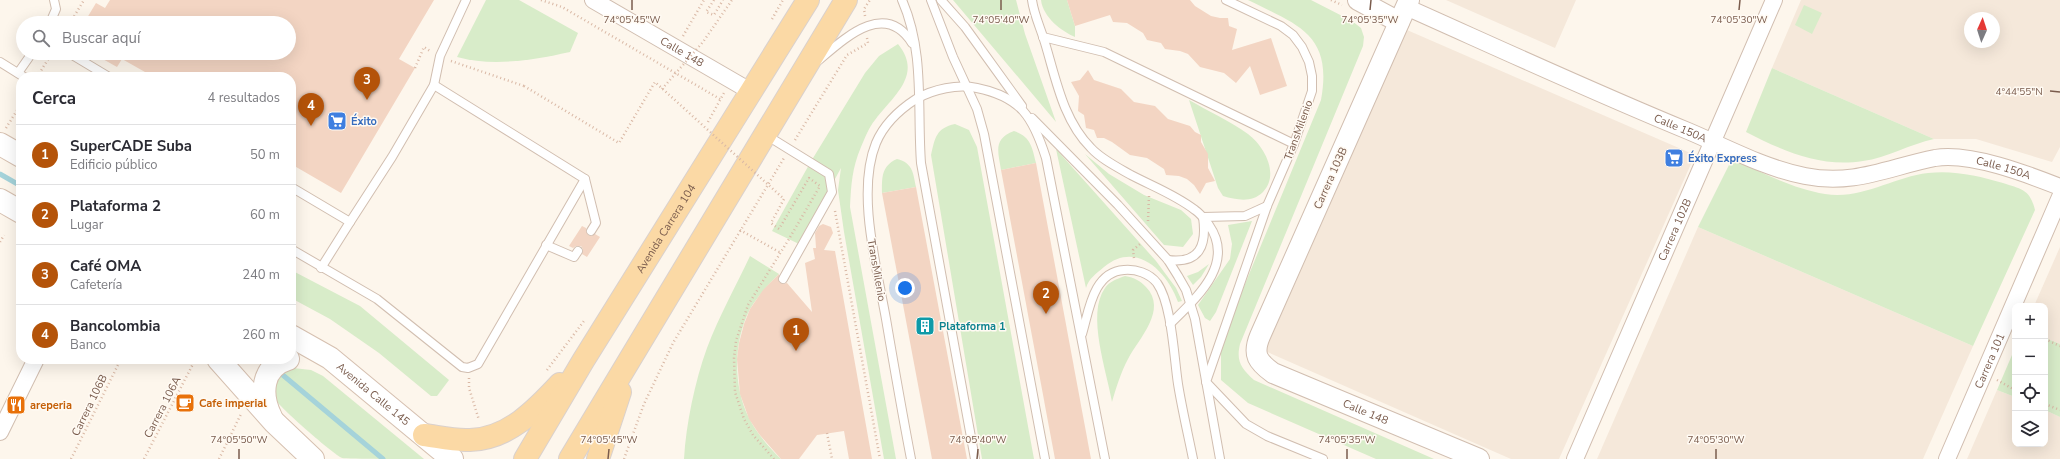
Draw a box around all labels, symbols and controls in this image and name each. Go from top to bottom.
north arrow [1964,12,2000,48]
text: 74°05'45"W [604,13,660,27]
text: 74°05'40"W [973,13,1029,27]
text: 74°05'35"W [1342,13,1398,27]
text: 74°05'30"W [1711,13,1767,27]
search box [16,16,296,60]
icon: search [30,27,52,49]
text: Buscar aquí [62,28,140,48]
street label: Calle 148 [657,34,707,71]
pin: 3 [354,67,380,100]
text: 4°44'55"N [1995,85,2043,99]
text: Cerca [32,87,76,110]
text: 4 resultados [208,89,280,107]
pin: 4 [298,93,324,126]
street label: TransMilenio [1281,98,1316,162]
supermarket icon: Éxito [326,110,348,132]
street label: Calle 150A [1652,111,1709,146]
place label: Éxito [351,113,377,129]
text: SuperCADE Suba [70,136,192,156]
street label: Carrera 103B [1310,145,1351,212]
text: 1 [41,146,49,164]
text: 50 m [250,146,280,164]
supermarket icon: Éxito Express [1663,147,1685,169]
place label: Éxito Express [1688,150,1757,166]
street label: Calle 150A [1975,153,2033,183]
text: Edificio público [70,156,157,174]
street label: Avenida Carrera 104 [633,181,700,276]
text: Plataforma 2 [70,196,161,216]
street label: Carrera 102B [1655,196,1695,263]
text: 2 [41,206,49,224]
text: 60 m [250,206,280,224]
text: Lugar [70,216,103,234]
street label: TransMilenio [864,238,889,302]
text: Café OMA [70,256,142,276]
text: 3 [41,266,49,284]
text: 240 m [242,266,280,284]
text: Cafetería [70,276,122,294]
your location [895,278,915,298]
pin: 2 [1033,281,1059,314]
map controls [2012,303,2048,447]
button: + [2012,303,2048,339]
building icon: Plataforma 1 [914,315,936,337]
text: Bancolombia [70,316,160,336]
pin: 1 [783,318,809,351]
place label: Plataforma 1 [939,319,1006,334]
text: 4 [41,326,49,344]
text: 260 m [242,326,280,344]
street label: Carrera 101 [1971,331,2008,391]
text: Banco [70,336,106,354]
button: − [2012,339,2048,375]
street label: Avenida Calle 145 [333,359,413,429]
street label: Carrera 106B [68,372,111,438]
street label: Carrera 106A [141,374,184,441]
button: locate [2012,375,2048,411]
cafe icon: Cafe imperial [174,392,196,414]
restaurant icon: areperia [5,394,27,416]
place label: Cafe imperial [199,396,267,411]
street label: Calle 148 [1340,396,1391,428]
place label: areperia [30,398,72,413]
button: layers [2012,411,2048,447]
text: 74°05'50"W [211,433,267,447]
text: 74°05'45"W [581,433,637,447]
text: 74°05'40"W [950,433,1006,447]
text: 74°05'35"W [1319,433,1375,447]
text: 74°05'30"W [1688,433,1744,447]

